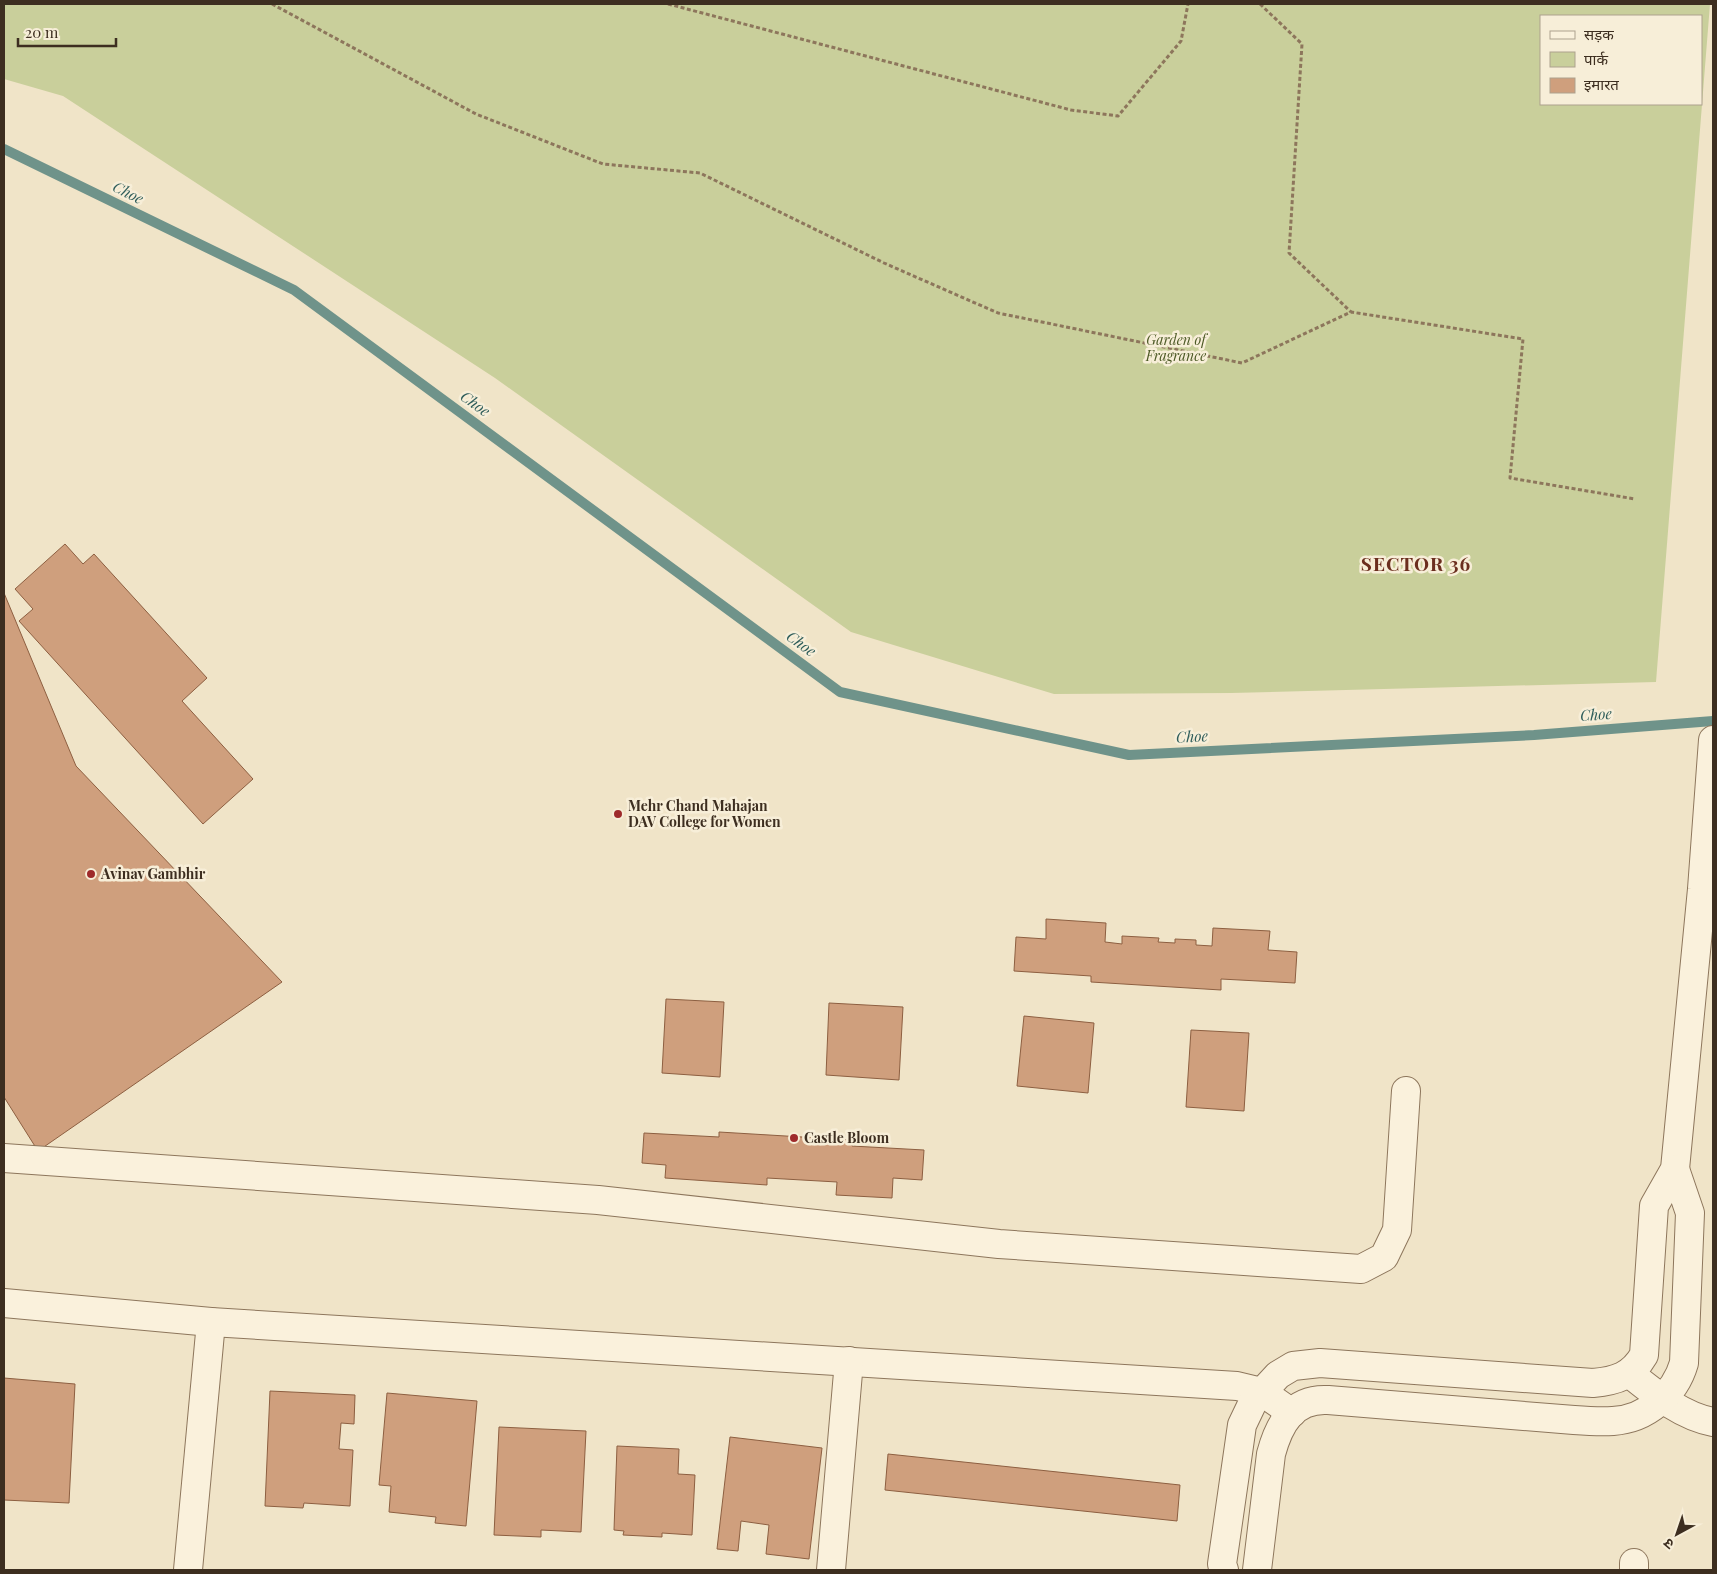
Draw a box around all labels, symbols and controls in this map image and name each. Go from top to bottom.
scale bar [18,15,115,47]
legend [1540,15,1702,105]
text: 20 m [25,22,59,42]
text: सड़क [1584,24,1614,44]
text: पार्क [1584,49,1608,69]
text: इमारत [1584,74,1619,94]
water label: Choe [110,176,148,208]
park label: Garden of Fragrance [1145,330,1208,365]
water label: Choe [457,386,495,421]
district label: SECTOR 36 [1361,550,1471,576]
water label: Choe [783,626,821,661]
water label: Choe [1579,703,1613,725]
water label: Choe [1176,725,1209,747]
place label: Mehr Chand Mahajan DAV College for Women [628,796,781,831]
marker: Mehr Chand Mahajan DAV College for Women [612,808,624,820]
place label: Avinav Gambhir [100,864,206,883]
marker: Avinav Gambhir [85,868,97,880]
place label: Castle Bloom [804,1128,889,1147]
marker: Castle Bloom [788,1132,800,1144]
north arrow [1652,1509,1702,1559]
text: उ [1658,1534,1678,1554]

